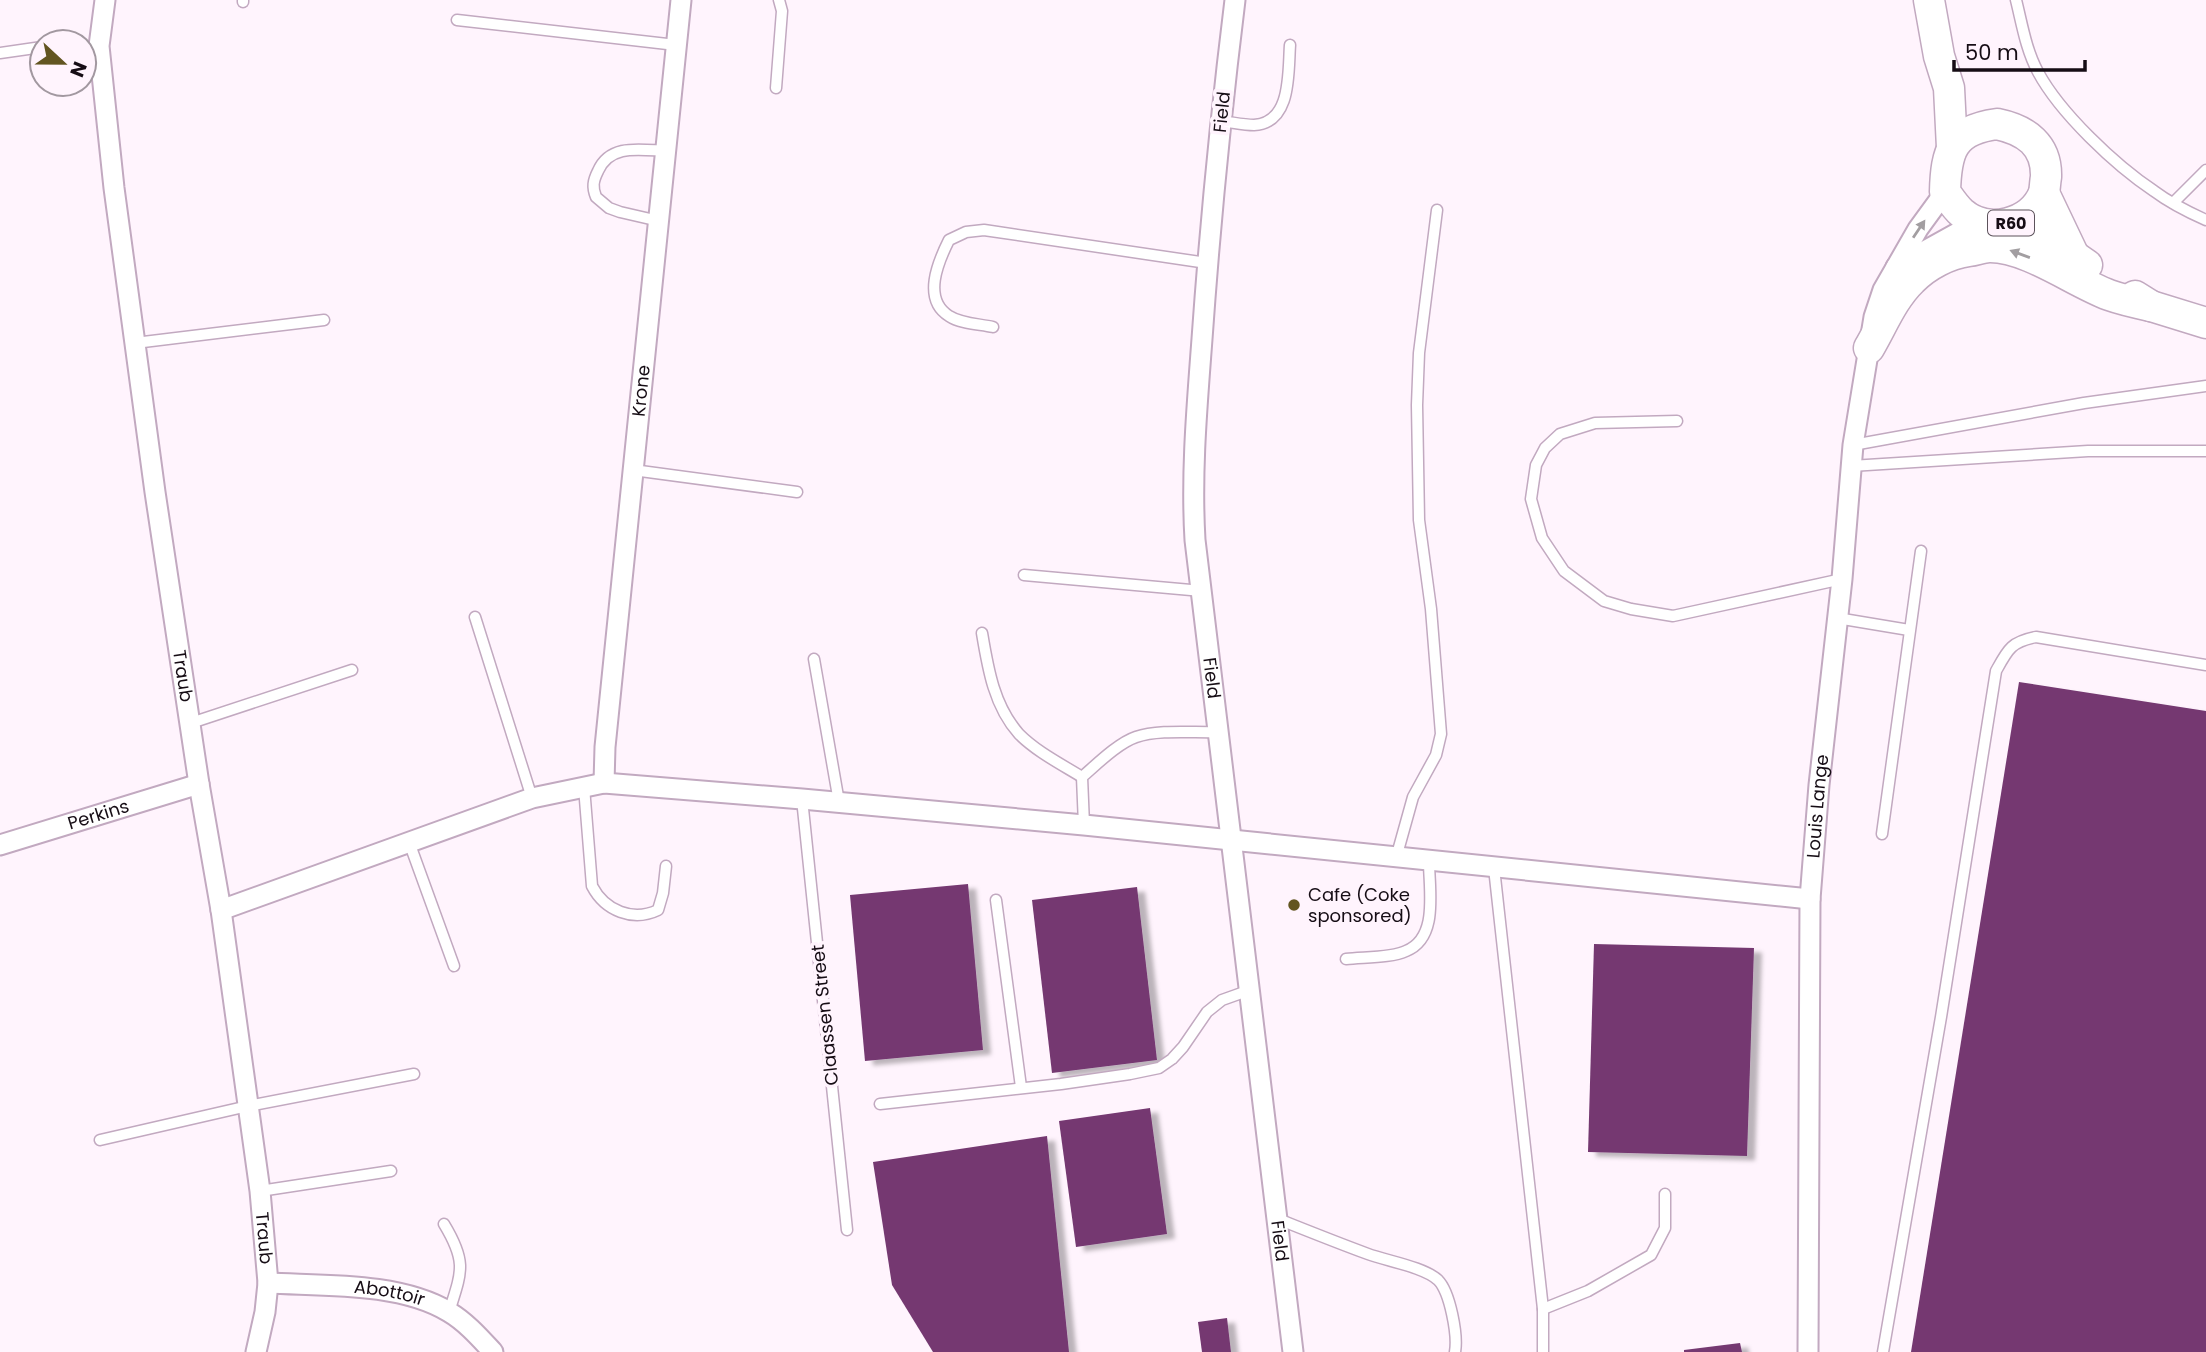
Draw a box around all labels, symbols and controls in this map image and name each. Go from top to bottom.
north arrow [28,28,98,98]
scale bar [1954,28,2085,72]
text: 50 m [1965,38,2019,67]
text: N [63,57,93,81]
street label: Field [1207,90,1236,134]
road number: R60 [1988,210,2034,236]
one-way arrow [1912,220,1926,238]
one-way arrow [2009,248,2030,259]
street label: Krone [626,364,656,418]
street label: Traub [167,648,199,704]
street label: Field [1197,656,1227,700]
street label: Louis Lange [1800,753,1834,859]
street label: Perkins [65,793,132,836]
place label: Cafe (Coke sponsored) [1308,882,1412,928]
marker: Cafe (Coke sponsored) [1286,897,1302,913]
street label: Claassen Street [805,943,844,1087]
street label: Traub [250,1211,279,1265]
street label: Field [1265,1219,1295,1263]
street label: Abottoir [353,1274,429,1312]

